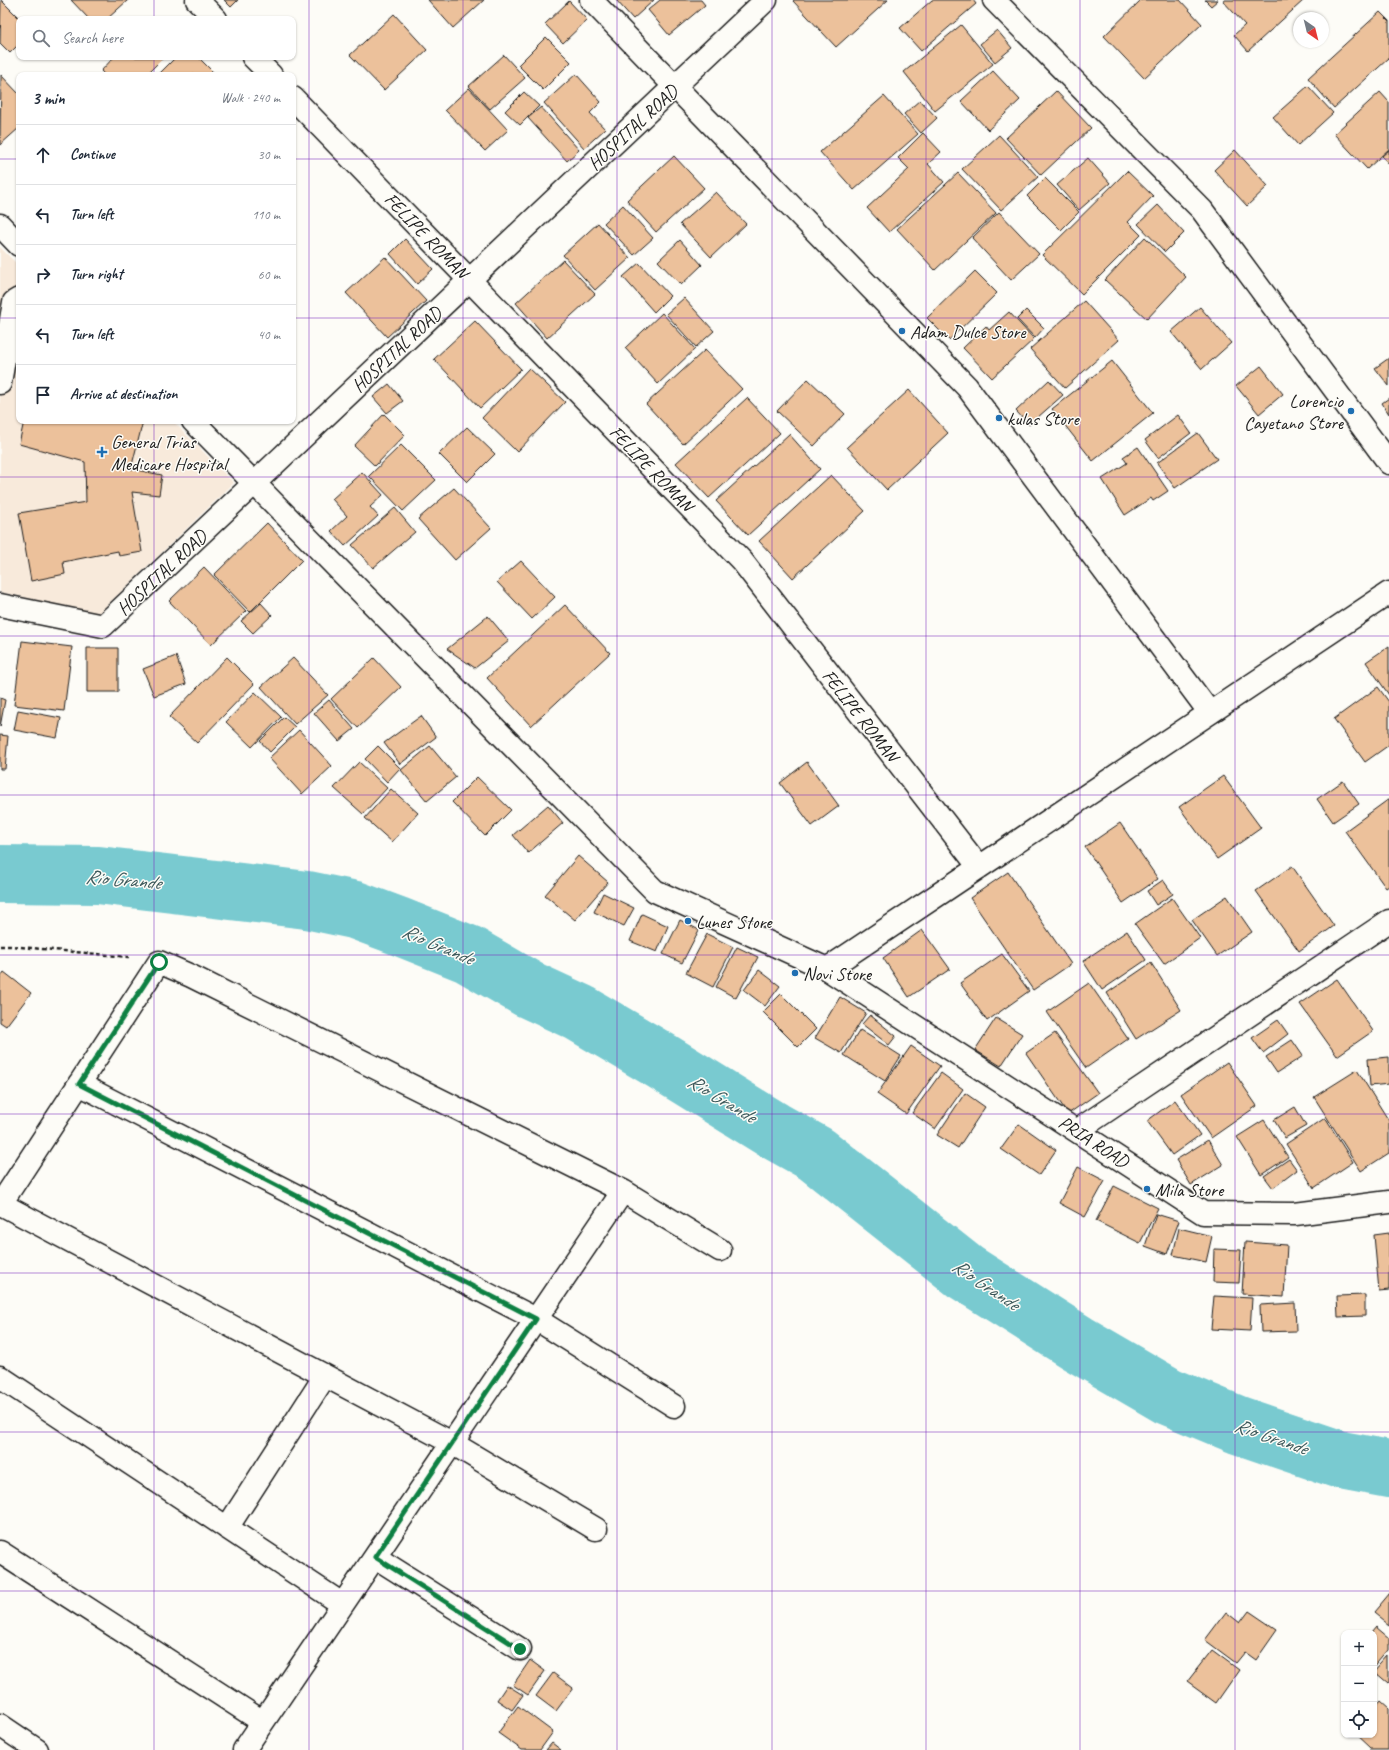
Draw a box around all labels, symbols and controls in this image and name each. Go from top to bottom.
north arrow [1293,12,1329,48]
search box [16,16,296,60]
icon: search [30,27,52,49]
text: Search here [62,29,123,48]
street label: HOSPITAL ROAD [583,79,684,176]
text: 3 min [32,88,65,109]
text: Walk · 240 m [221,90,280,106]
icon: ahead [32,144,54,166]
text: Continue [70,145,115,164]
text: 30 m [258,147,280,163]
street label: FELIPE ROMAN [379,188,476,286]
icon: left [32,204,54,226]
text: Turn left [70,205,113,224]
text: 110 m [252,207,280,223]
icon: right [32,264,54,286]
text: Turn right [70,265,123,284]
text: 60 m [258,267,280,283]
street label: HOSPITAL ROAD [347,301,448,398]
place label: Adam Dulce Store [910,320,1027,344]
icon: left [32,324,54,346]
text: Turn left [70,325,113,344]
marker: Adam Dulce Store [897,326,907,336]
text: 40 m [258,327,280,343]
icon: arrive [32,384,54,406]
text: Arrive at destination [70,385,177,404]
place label: Lorencio Cayetano Store [1244,389,1345,435]
marker: Lorencio Cayetano Store [1346,406,1356,416]
place label: kulas Store [1007,407,1081,431]
marker: kulas Store [994,413,1004,423]
street label: FELIPE ROMAN [604,421,701,519]
place label: General Trias Medicare Hospital [111,430,230,476]
marker: General Trias Medicare Hospital [96,446,108,458]
street label: HOSPITAL ROAD [112,524,213,621]
street label: FELIPE ROMAN [817,665,906,769]
water label: Rio Grande [84,864,165,896]
place label: Lunes Store [696,910,773,934]
marker: Lunes Store [683,916,693,926]
water label: Rio Grande [398,918,480,972]
route start [150,953,168,971]
place label: Novi Store [803,962,873,986]
marker: Novi Store [790,968,800,978]
water label: Rio Grande [683,1068,763,1130]
street label: PRIA ROAD [1054,1110,1135,1174]
place label: Mila Store [1155,1178,1225,1202]
marker: Mila Store [1142,1184,1152,1194]
water label: Rio Grande [948,1253,1027,1318]
water label: Rio Grande [1231,1412,1314,1462]
map controls [1341,1630,1377,1738]
button: + [1341,1630,1377,1666]
route end [511,1640,529,1658]
button: − [1341,1666,1377,1702]
button: locate [1341,1702,1377,1738]

